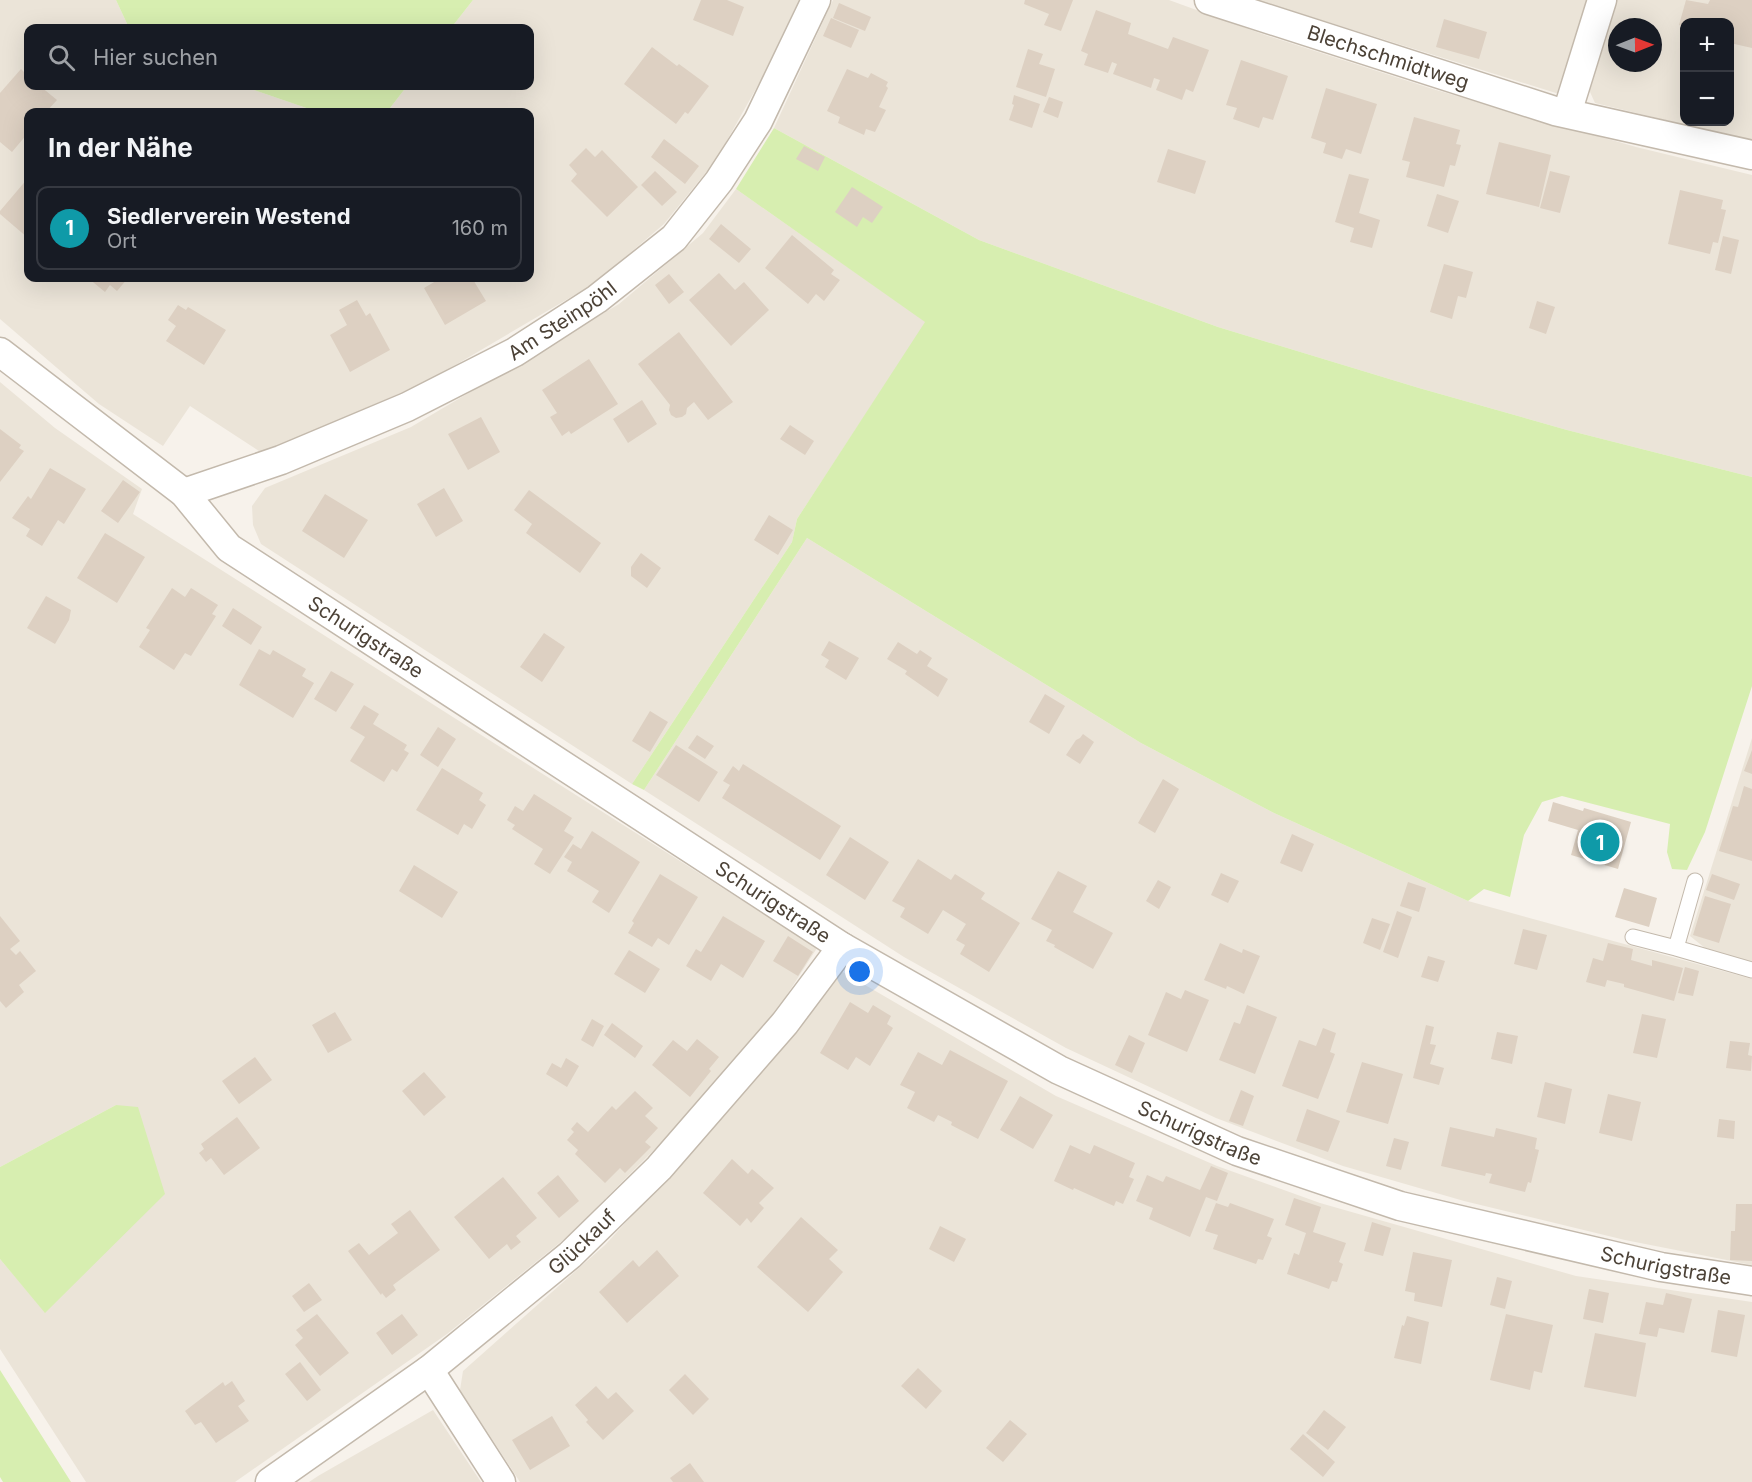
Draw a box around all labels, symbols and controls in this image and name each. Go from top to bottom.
north arrow [1608,18,1662,72]
map controls [1680,18,1734,126]
button: + [1680,18,1734,72]
street label: Blechschmidtweg [1304,20,1472,95]
search box [24,24,534,90]
icon: search [45,41,78,74]
text: Hier suchen [93,44,218,70]
button: − [1680,72,1734,126]
text: In der Nähe [48,132,193,163]
text: Siedlerverein Westend [107,203,351,229]
text: 1 [65,216,74,240]
text: 160 m [452,216,508,240]
text: Ort [107,229,137,253]
street label: Am Steinpöhl [503,276,621,365]
street label: Schurigstraße [304,591,428,683]
pin: 1 [1580,820,1620,864]
street label: Schurigstraße [711,856,835,948]
your location [845,957,874,986]
street label: Schurigstraße [1134,1095,1265,1170]
street label: Glückauf [543,1204,622,1280]
street label: Schurigstraße [1598,1241,1733,1290]

